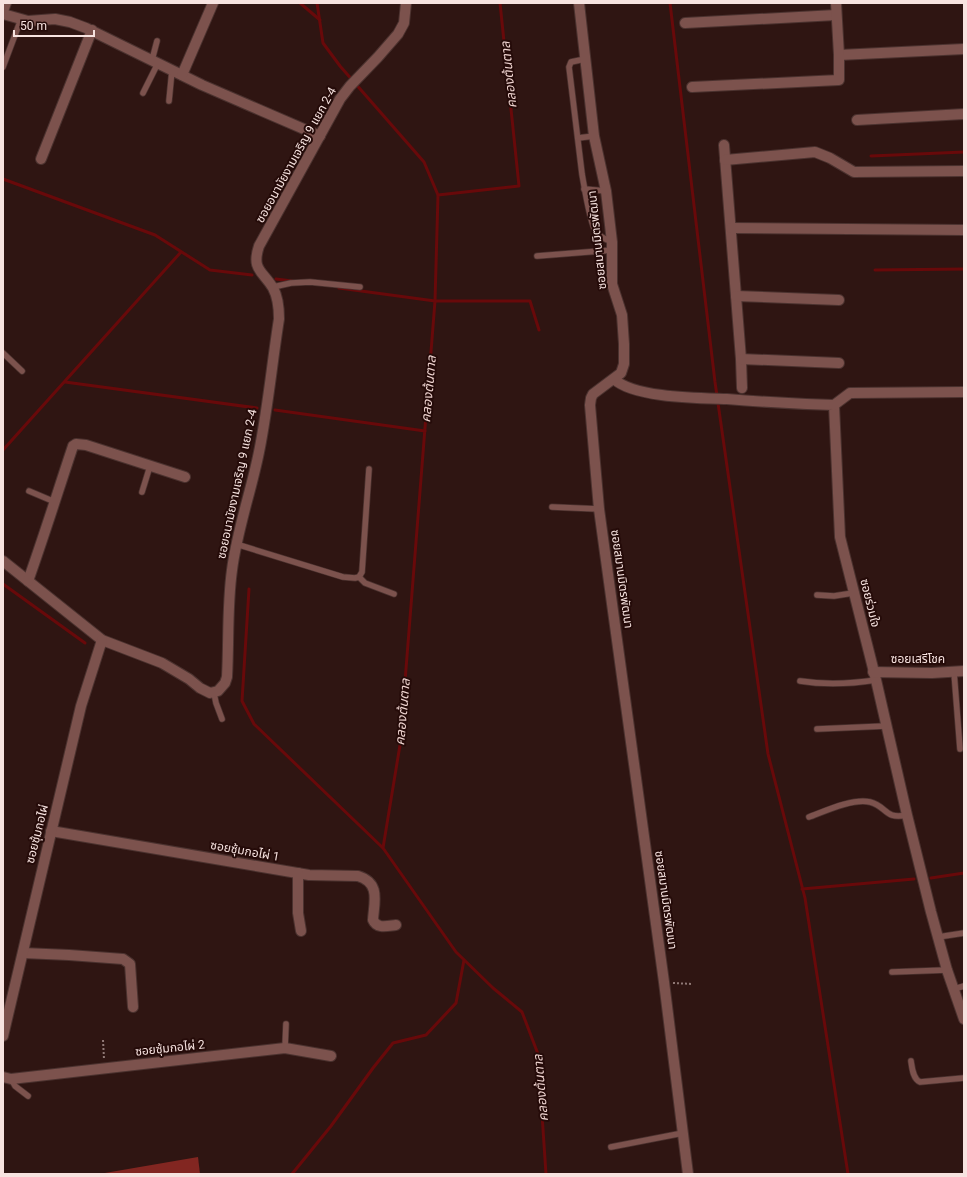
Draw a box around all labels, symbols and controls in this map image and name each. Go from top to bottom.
scale bar [14,12,94,38]
text: 50 m [20,19,47,33]
water label: คลองต้นตาล [497,40,519,109]
street label: ซอยอนามัยงามเจริญ 9 แยก 2-4 [253,85,339,225]
street label: ซอยสมานมิตรพัฒนา [585,190,609,290]
water label: คลองต้นตาล [418,354,439,423]
street label: ซอยอนามัยงามเจริญ 9 แยก 2-4 [214,408,260,560]
street label: ซอยสมานมิตรพัฒนา [608,529,636,629]
street label: ซอยร่วมใจ [857,577,883,629]
street label: ซอยเสรีโชค [891,652,945,666]
water label: คลองต้นตาล [392,677,413,746]
street label: ซอยซุ้มกอไผ่ [23,803,51,865]
street label: ซอยซุ้มกอไผ่ 1 [209,838,281,864]
street label: ซอยสมานมิตรพัฒนา [652,850,680,950]
street label: ซอยซุ้มกอไผ่ 2 [134,1037,206,1059]
water label: คลองต้นตาล [530,1053,551,1122]

